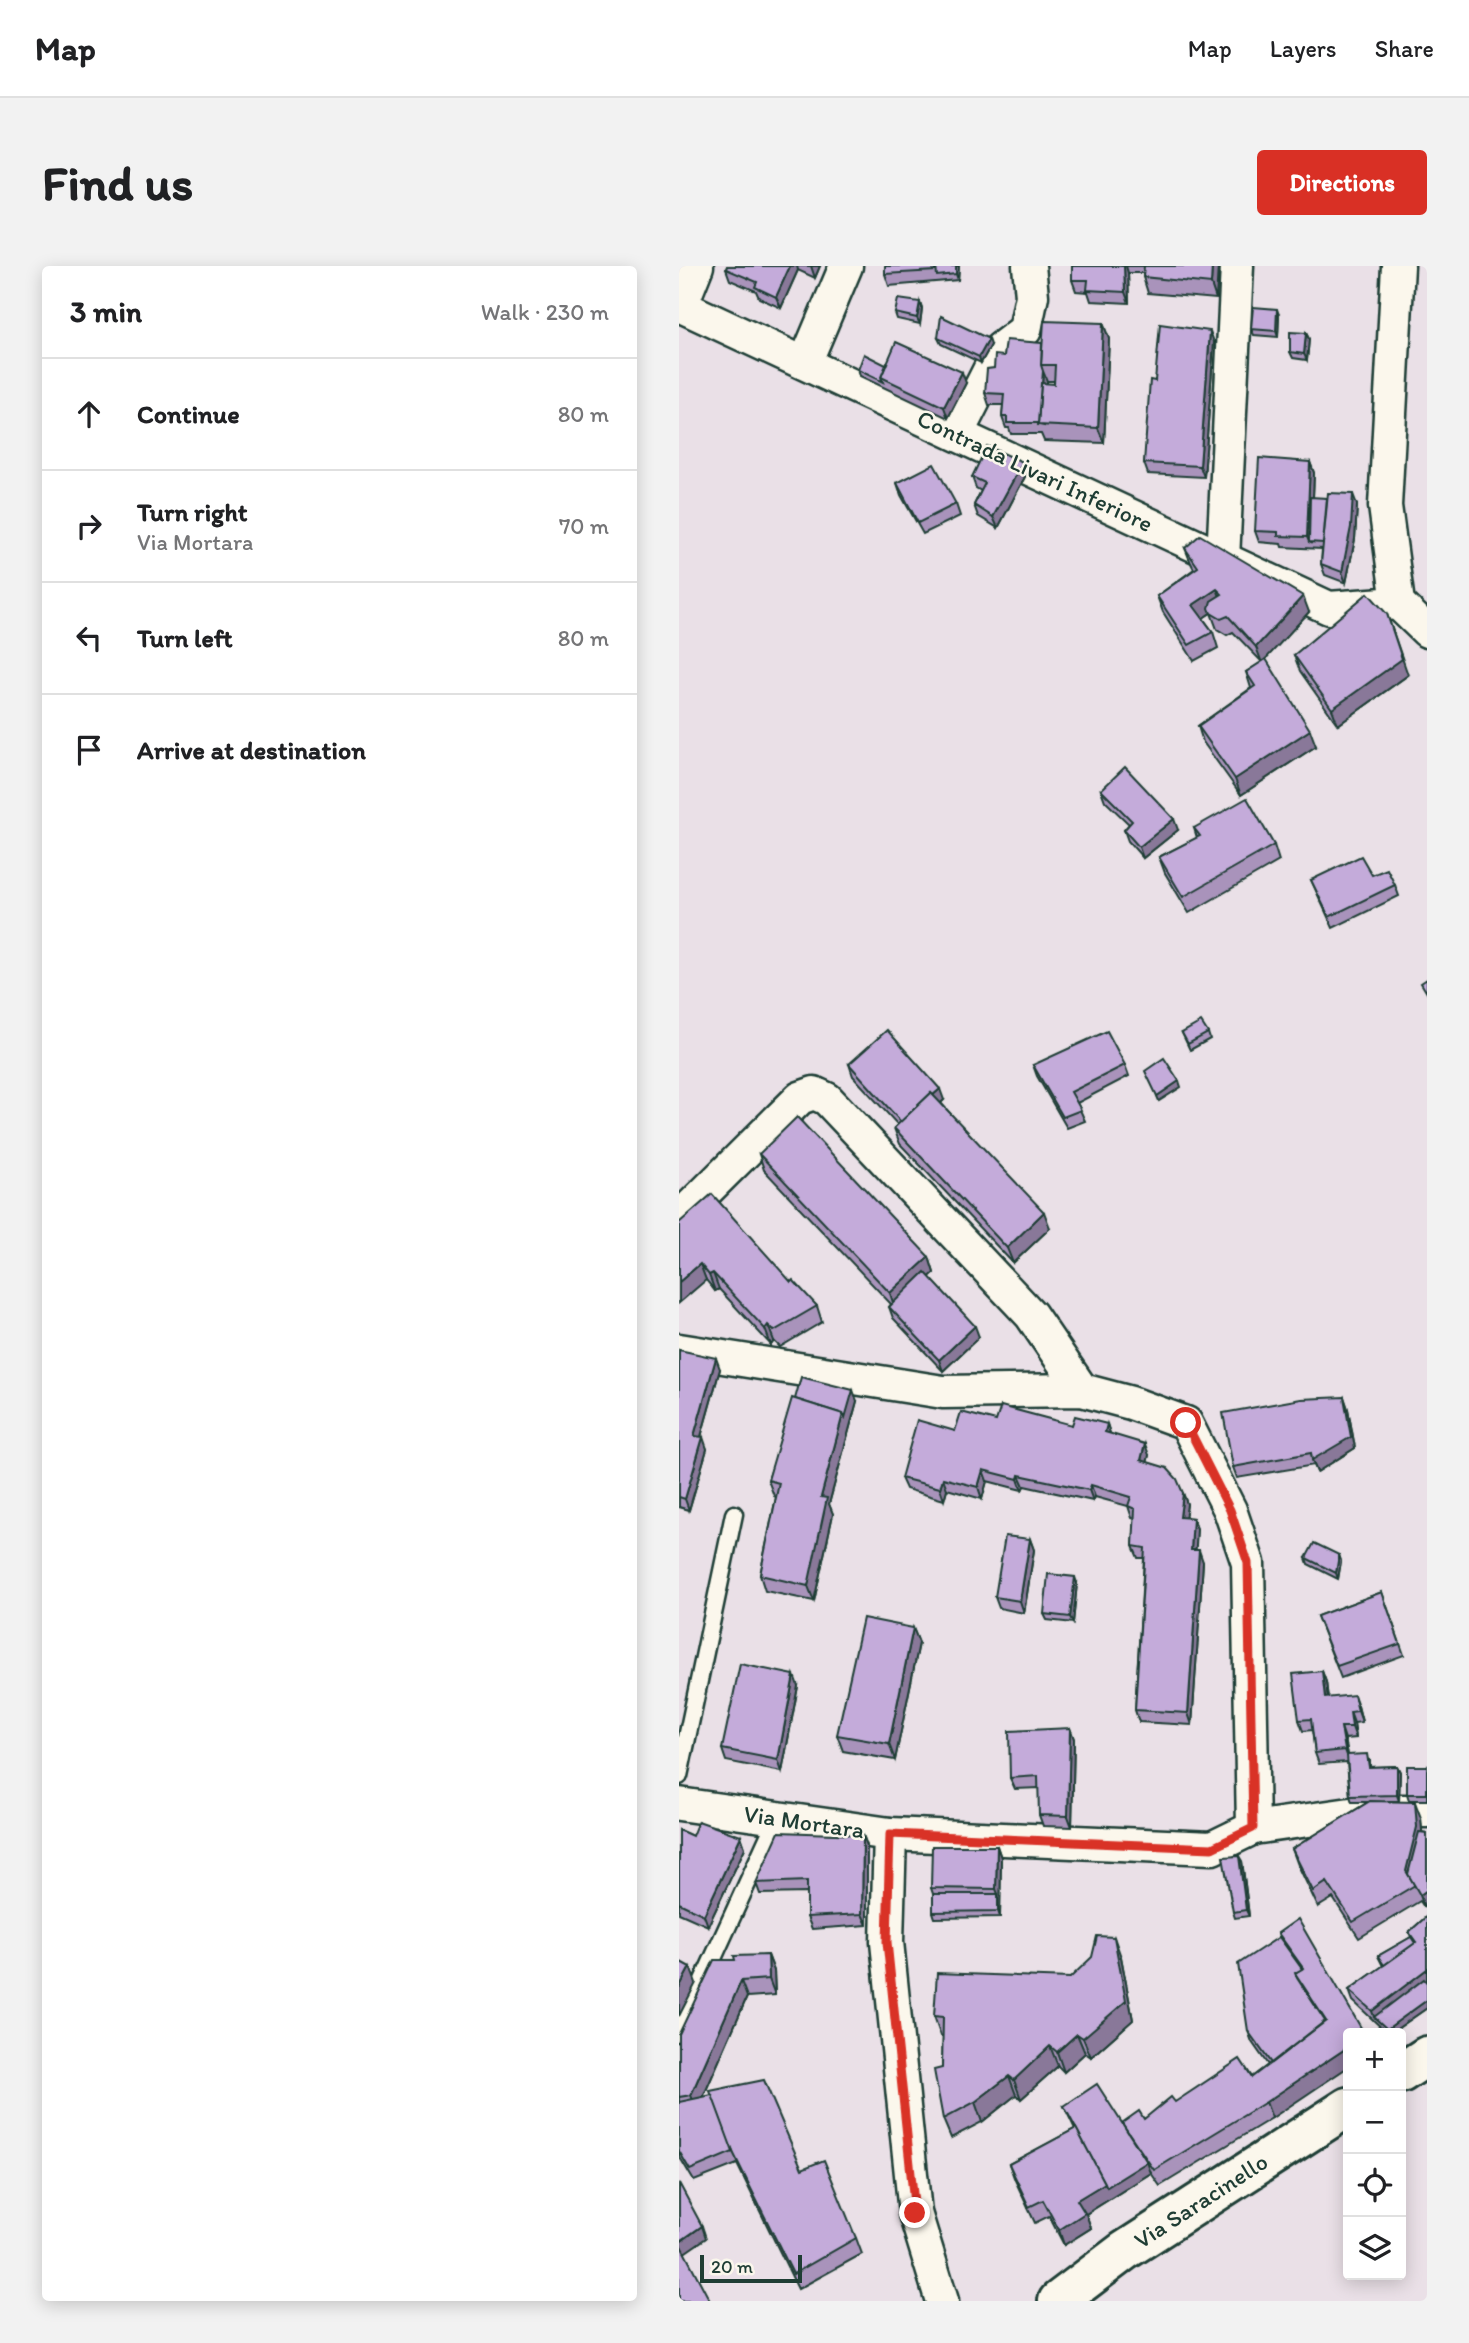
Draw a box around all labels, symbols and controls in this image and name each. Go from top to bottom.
text: Map [35,29,96,68]
text: Map [1188,34,1232,63]
text: Layers [1270,34,1337,63]
text: Share [1375,34,1434,63]
button: Directions [1257,150,1427,215]
text: Find us [42,153,193,212]
text: 3 min [70,293,142,330]
text: Walk · 230 m [481,298,609,326]
icon: ahead [70,395,108,433]
text: Continue [137,398,240,430]
text: 80 m [558,400,609,428]
street label: Contrada Livari Inferiore [913,403,1158,538]
text: Turn right [137,496,248,528]
icon: right [70,507,108,545]
text: 70 m [559,512,609,540]
text: Via Mortara [137,528,253,556]
icon: left [70,619,108,657]
text: Turn left [137,622,233,654]
text: 80 m [558,624,609,652]
icon: arrive [70,731,108,769]
text: Arrive at destination [137,734,366,766]
route start [1170,1407,1201,1438]
street label: Via Mortara [742,1799,866,1844]
map controls [1343,2028,1406,2280]
button: + [1343,2028,1406,2091]
button: − [1343,2091,1406,2154]
street label: Via Saracinello [1128,2147,1273,2255]
button: locate [1343,2154,1406,2217]
route end [899,2197,930,2228]
button: layers [1343,2217,1406,2280]
scale bar [700,2252,801,2284]
text: 20 m [711,2255,753,2278]

